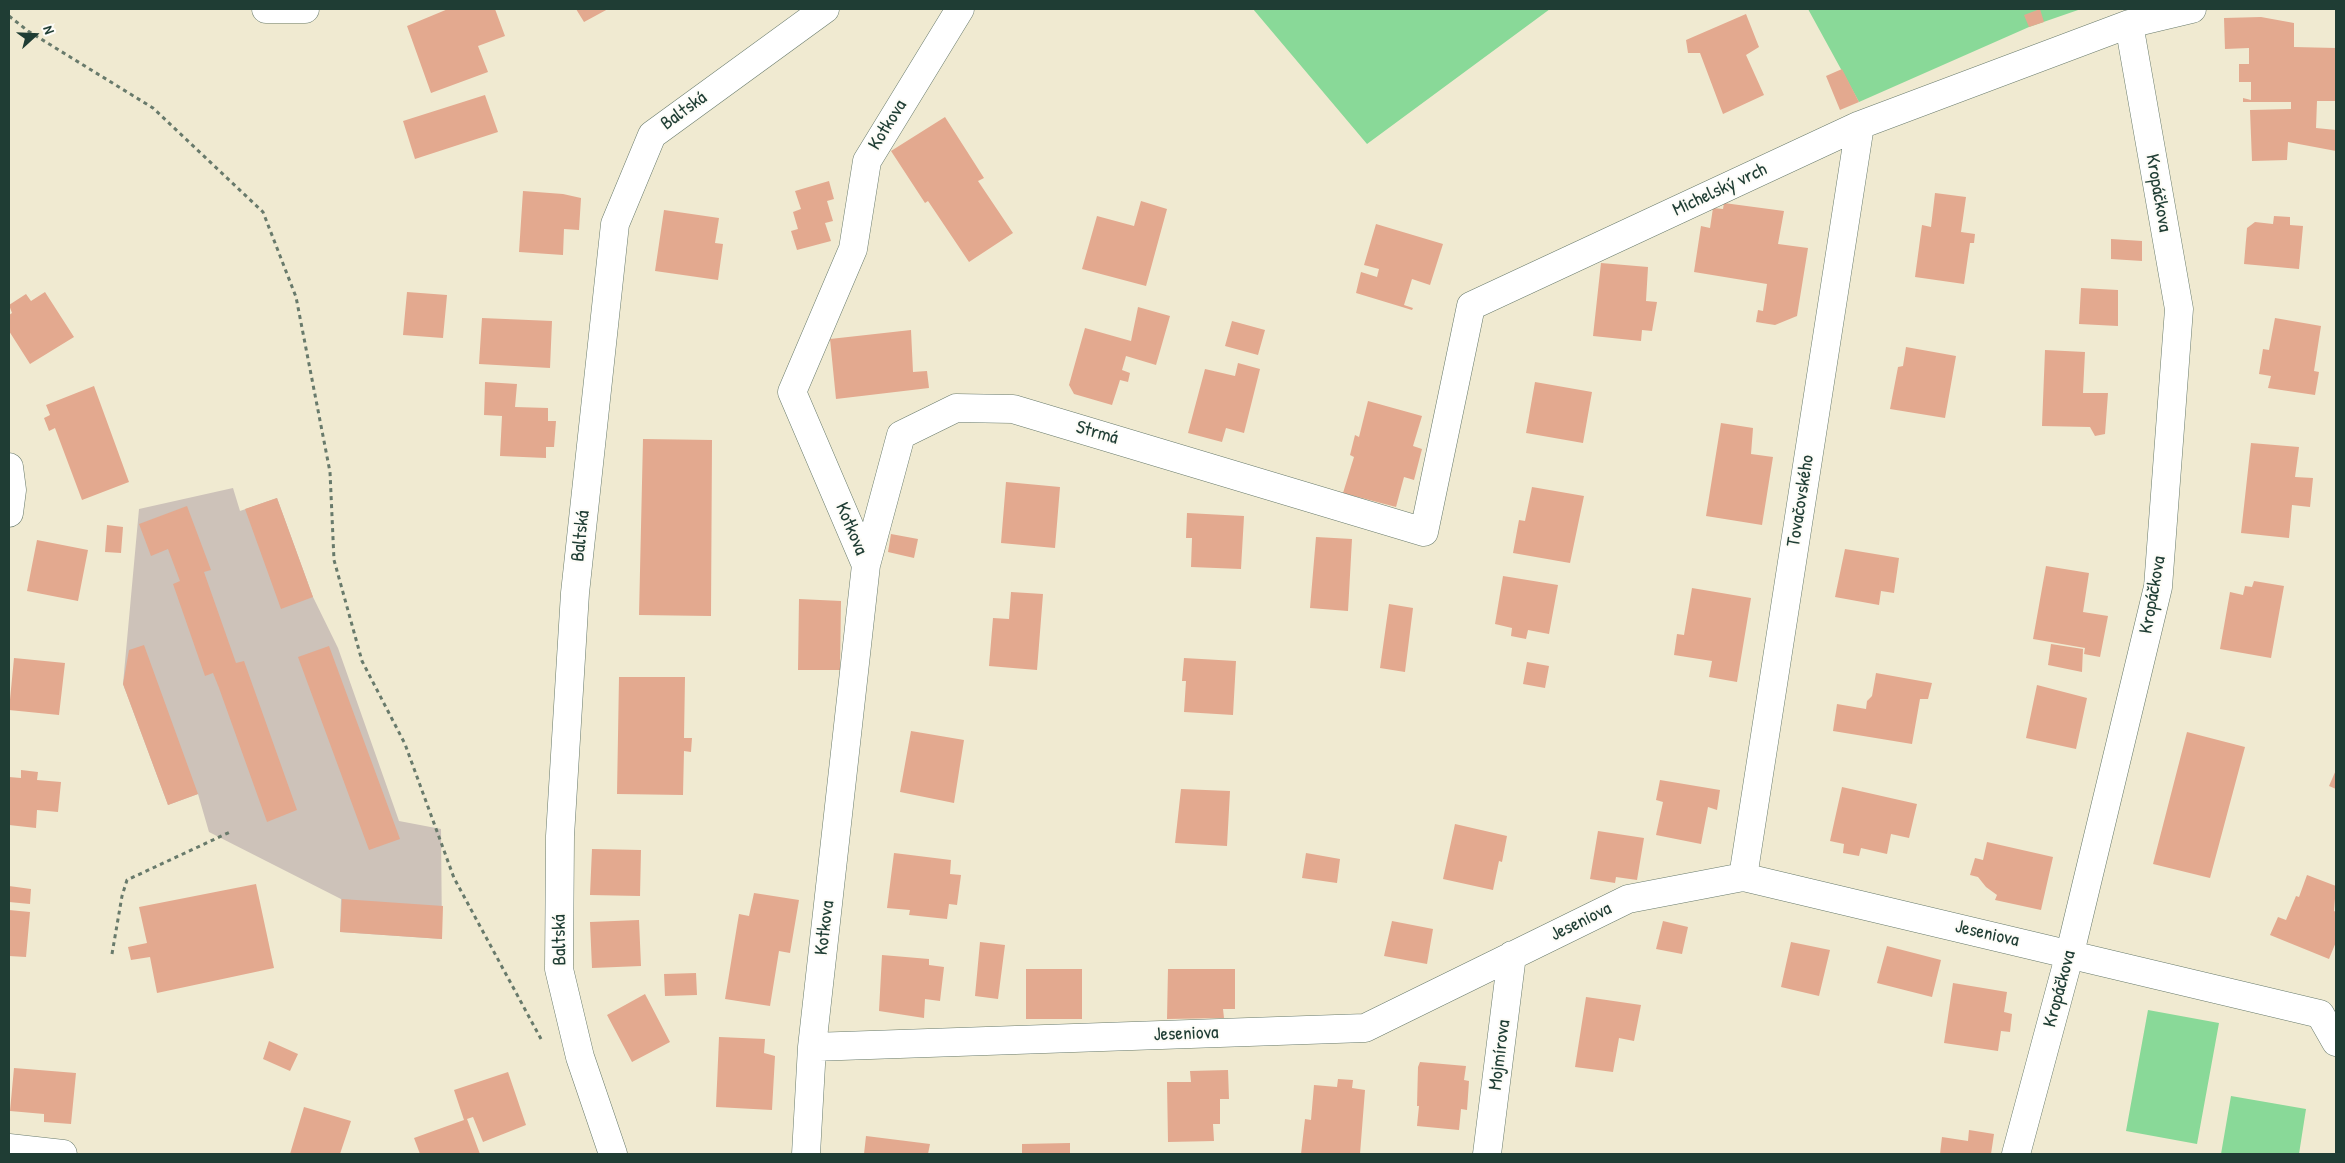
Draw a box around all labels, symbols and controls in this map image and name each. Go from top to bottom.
north arrow [10,10,60,60]
text: N [39,23,60,36]
street label: Baltská [657,87,711,135]
street label: Kotkova [864,96,912,154]
street label: Kropáčkova [2140,152,2176,234]
street label: Michelský vrch [1669,158,1771,222]
street label: Strmá [1073,416,1121,450]
street label: Tovačovského [1782,453,1820,549]
street label: Kotkova [830,499,872,559]
street label: Baltská [567,509,595,563]
street label: Kropáčkova [2135,554,2171,636]
street label: Jeseniova [1547,898,1615,946]
street label: Kotkova [810,899,840,957]
street label: Baltská [548,914,572,966]
street label: Jeseniova [1953,916,2021,952]
street label: Kropáčkova [2039,948,2081,1030]
street label: Mojmírova [1484,1019,1516,1091]
street label: Jeseniova [1153,1021,1219,1047]

